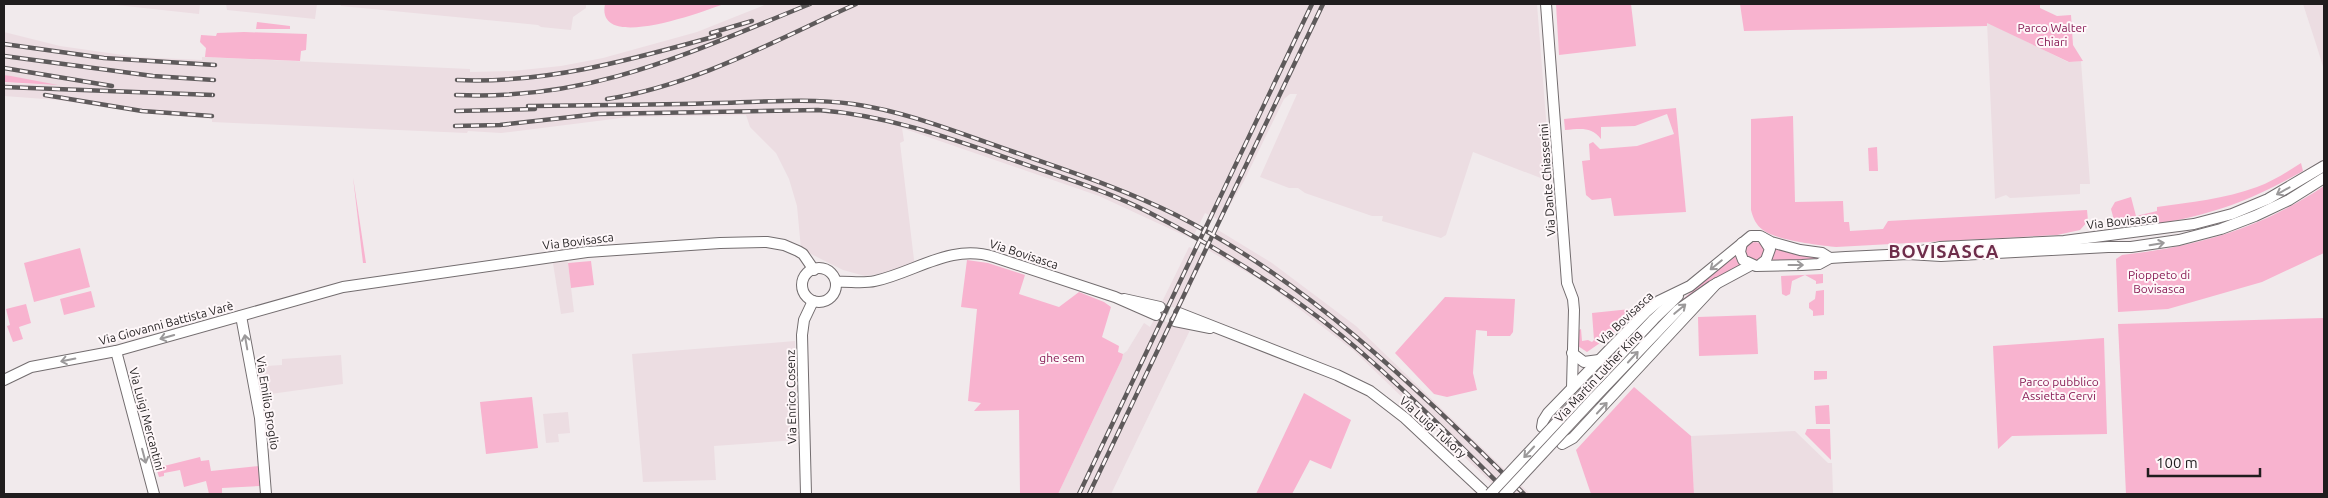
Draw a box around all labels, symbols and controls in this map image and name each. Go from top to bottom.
park label: Parco Walter Chiari [2017,21,2087,48]
street label: Via Dante Chiasserini [1537,123,1557,237]
one-way arrow [2276,187,2291,196]
street label: Via Bovisasca [2086,211,2158,231]
street label: Via Bovisasca [542,230,614,252]
street label: Via Bovisasca [988,237,1060,271]
one-way arrow [2148,239,2164,249]
district label: BOVISASCA [1889,241,1999,261]
one-way arrow [1710,260,1723,271]
one-way arrow [1788,260,1804,269]
park label: Pioppeto di Bovisasca [2128,268,2190,295]
street label: Via Bovisasca [1594,289,1656,347]
street label: Via Giovanni Battista Varè [97,299,235,347]
one-way arrow [1673,303,1686,315]
street label: Via Martin Luther King [1552,327,1644,425]
one-way arrow [160,332,176,342]
one-way arrow [241,334,251,350]
street label: Via Enrico Cosenz [784,349,798,444]
one-way arrow [1627,350,1638,363]
park label: ghe sem [1039,351,1085,364]
one-way arrow [61,355,77,365]
street label: Via Emilio Broglio [254,355,282,451]
street label: Via Luigi Mercantini [127,366,167,472]
park label: Parco pubblico Assietta Cervi [2019,375,2099,402]
street label: Via Luigi Tukory [1397,394,1469,460]
one-way arrow [1596,401,1608,414]
one-way arrow [1523,446,1535,459]
scale bar [2148,446,2260,478]
one-way arrow [140,448,149,464]
text: 100 m [2156,454,2198,471]

